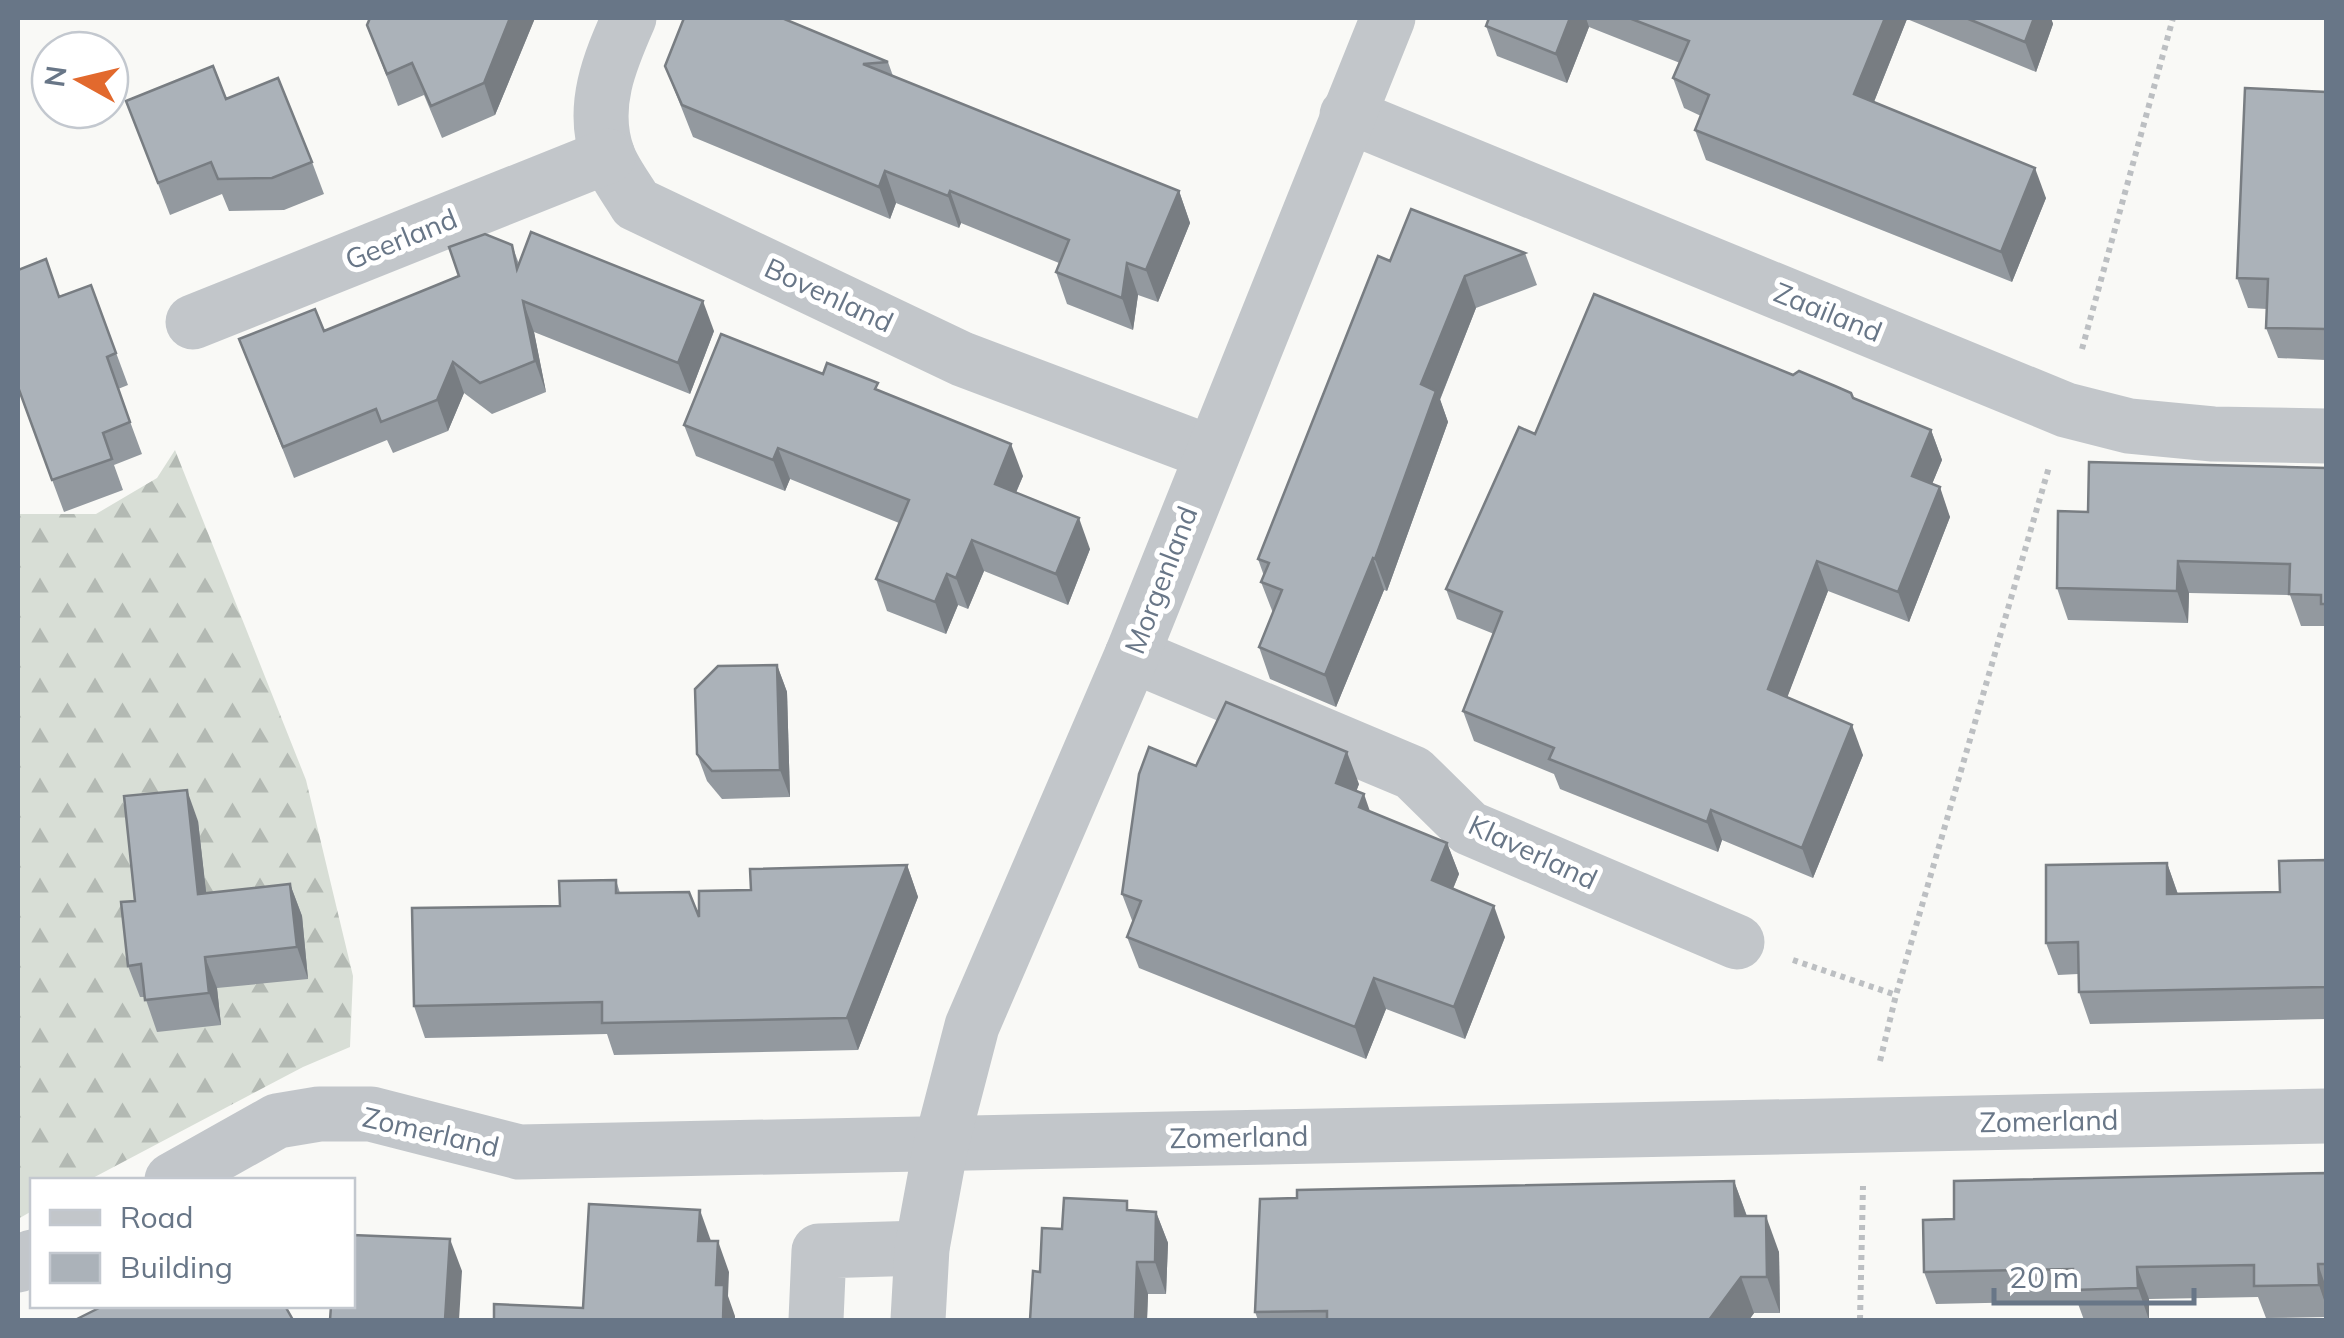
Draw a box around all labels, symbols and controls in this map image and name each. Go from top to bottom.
north arrow [30,30,130,130]
text: N [36,64,74,89]
street label: Geerland [340,200,462,277]
street label: Bovenland [759,250,899,340]
street label: Zaailand [1769,274,1887,349]
street label: Morgenland [1116,501,1205,659]
street label: Klaverland [1463,807,1603,897]
street label: Zomerland [359,1099,503,1164]
street label: Zomerland [1979,1102,2119,1139]
street label: Zomerland [1169,1118,1309,1155]
legend [30,1178,355,1308]
text: Road [120,1198,194,1236]
scale bar [1994,1243,2194,1305]
text: Building [120,1248,233,1286]
text: 20 m [2009,1258,2079,1296]

